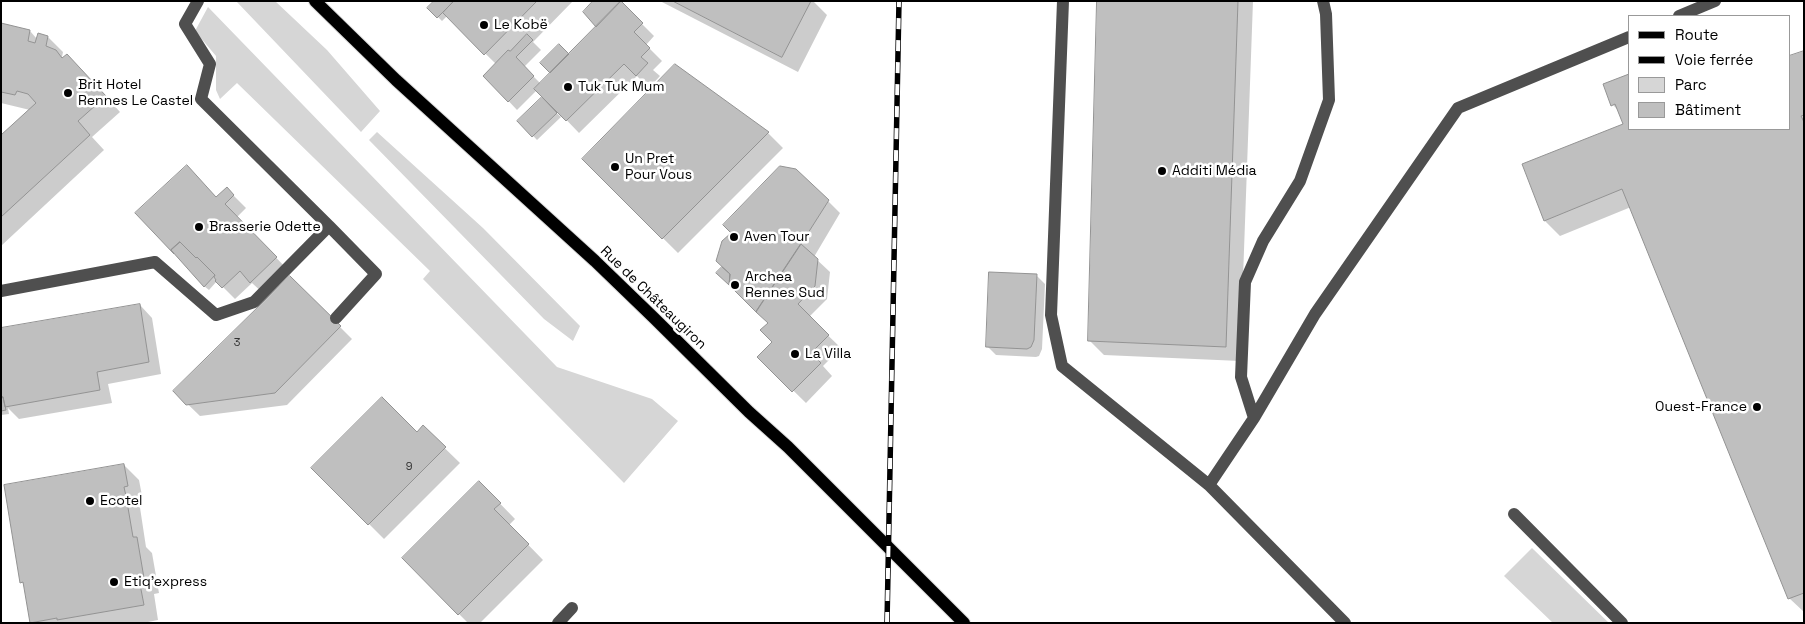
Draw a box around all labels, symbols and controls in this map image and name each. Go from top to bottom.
legend [1628,15,1790,130]
place label: Le Kobë [494,17,548,33]
marker: Le Kobë [478,19,490,31]
text: Route [1675,25,1718,44]
text: Voie ferrée [1675,50,1753,69]
text: Parc [1675,75,1707,94]
place label: Brit Hotel Rennes Le Castel [78,77,193,110]
place label: Tuk Tuk Mum [578,79,664,95]
marker: Tuk Tuk Mum [562,81,574,93]
marker: Brit Hotel Rennes Le Castel [62,87,74,99]
text: Bâtiment [1675,100,1741,119]
place label: Un Pret Pour Vous [625,151,692,184]
marker: Un Pret Pour Vous [609,161,621,173]
place label: Additi Média [1172,163,1257,179]
marker: Additi Média [1156,165,1168,177]
place label: Brasserie Odette [209,219,321,235]
marker: Brasserie Odette [193,221,205,233]
place label: Aven Tour [744,229,810,245]
marker: Aven Tour [728,231,740,243]
street label: Rue de Châteaugiron [596,243,710,353]
place label: Archea Rennes Sud [745,269,825,302]
marker: Archea Rennes Sud [729,279,741,291]
house number: 3 [234,336,240,350]
place label: La Villa [805,346,851,362]
marker: La Villa [789,348,801,360]
place label: Ouest-France [1655,399,1747,415]
marker: Ouest-France [1751,401,1763,413]
house number: 9 [406,460,412,474]
place label: Ecotel [100,493,143,509]
marker: Ecotel [84,495,96,507]
place label: Etiq'express [124,574,207,590]
marker: Etiq'express [108,576,120,588]

